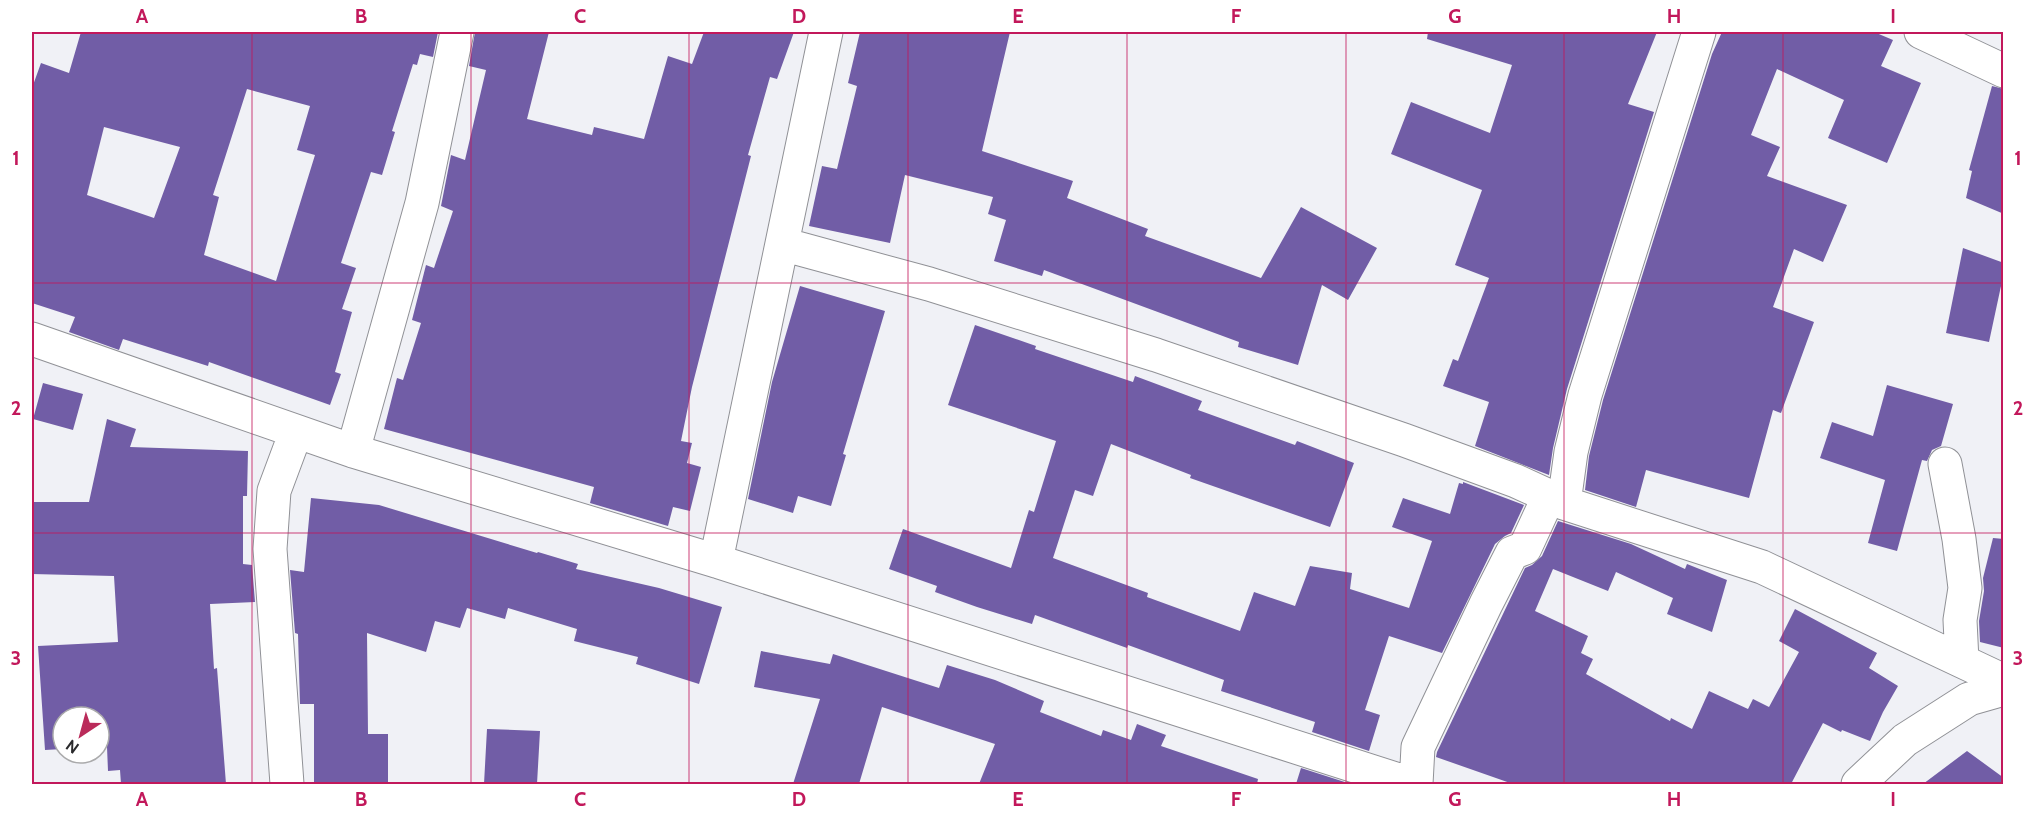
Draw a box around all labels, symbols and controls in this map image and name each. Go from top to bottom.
text: A [136,4,149,28]
text: B [355,4,367,28]
text: C [574,4,586,28]
text: D [792,4,806,28]
text: E [1012,4,1024,28]
text: F [1231,4,1242,28]
text: G [1448,4,1462,28]
text: H [1667,4,1681,28]
text: I [1890,4,1896,28]
text: 1 [12,146,20,170]
text: 1 [2014,146,2022,170]
text: 2 [11,396,21,420]
text: 2 [2013,396,2023,420]
text: 3 [11,646,21,670]
text: 3 [2013,646,2023,670]
north arrow [51,705,111,765]
text: N [62,736,83,758]
text: A [136,787,149,811]
text: B [355,787,367,811]
text: C [574,787,586,811]
text: D [792,787,806,811]
text: E [1012,787,1024,811]
text: F [1231,787,1242,811]
text: G [1448,787,1462,811]
text: H [1667,787,1681,811]
text: I [1890,787,1896,811]

